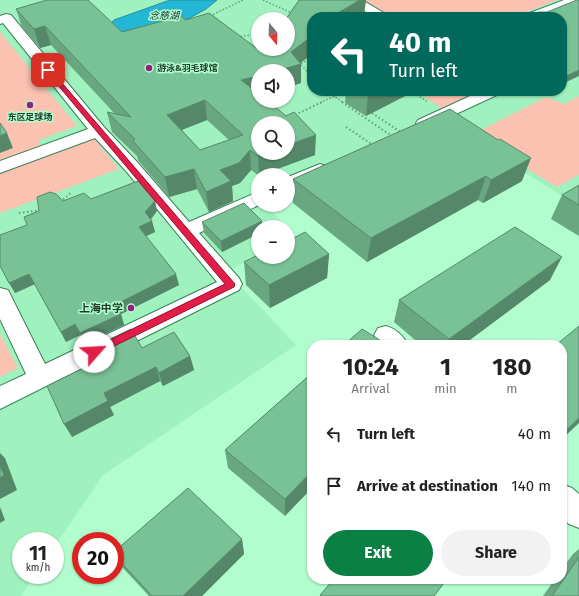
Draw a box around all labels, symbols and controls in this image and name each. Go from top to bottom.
water label: 念慈湖 [149,10,181,22]
north arrow [251,12,295,56]
map controls [251,12,295,264]
text: 40 m [389,26,452,59]
icon: left [323,28,375,80]
pin [31,53,65,87]
icon: arrive [37,59,59,81]
text: Turn left [389,60,458,82]
marker: 游泳&羽毛球馆 [144,63,154,73]
place label: 游泳&羽毛球馆 [157,63,218,73]
button: sound [251,64,295,108]
marker: 东区足球场 [25,100,35,110]
place label: 东区足球场 [7,112,53,122]
button: search [251,116,295,160]
button: + [251,168,295,212]
button: − [251,220,295,264]
place label: 上海中学 [79,302,123,315]
marker: 上海中学 [126,303,136,313]
position arrow [73,331,115,373]
text: 10:24 [343,353,399,381]
text: 1 [440,353,451,381]
text: 180 [492,353,531,381]
text: Arrival [352,381,390,396]
text: min [434,381,457,396]
text: m [506,381,517,396]
icon: left [323,423,345,445]
text: Turn left [357,425,415,443]
text: 40 m [518,425,551,443]
icon: arrive [323,475,345,497]
text: Arrive at destination [357,477,498,495]
text: 140 m [511,477,551,495]
button: Exit [323,530,433,576]
button: Share [441,530,551,576]
speed limit sign: 20 [72,532,124,584]
text: 11 [29,541,47,565]
text: km/h [26,562,50,574]

